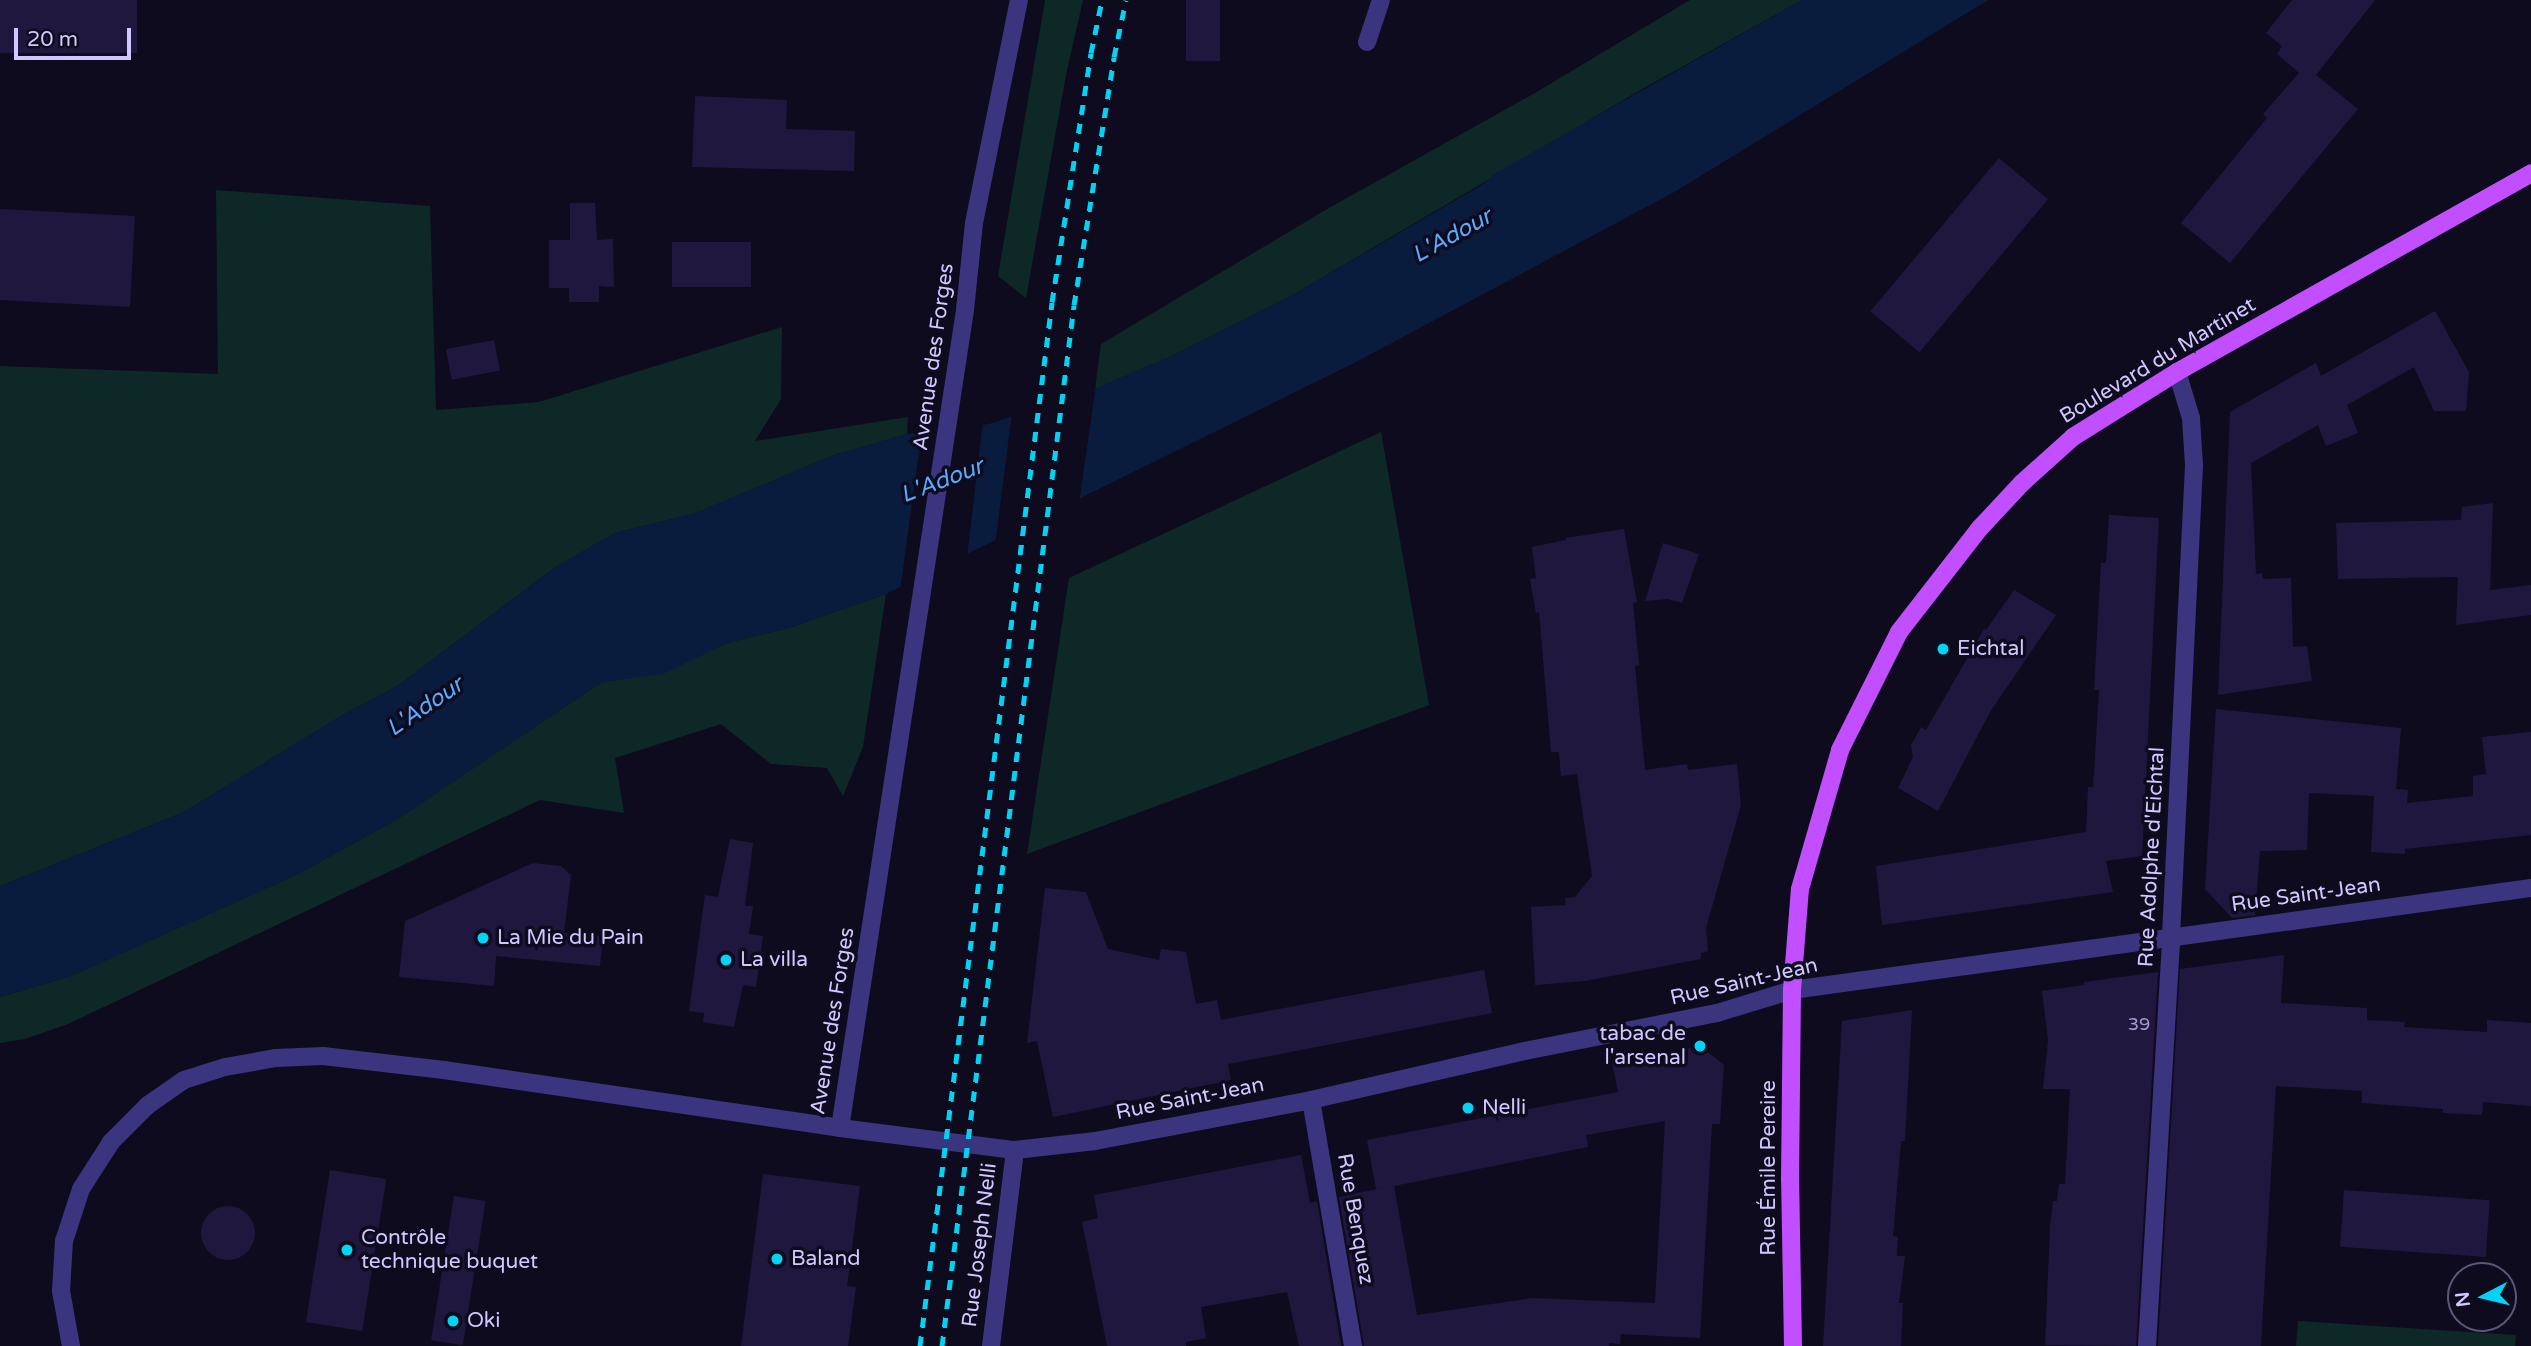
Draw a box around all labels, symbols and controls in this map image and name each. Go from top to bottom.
scale bar [18,14,135,58]
text: 20 m [27,27,78,52]
water label: L'Adour [1407,203,1497,269]
street label: Avenue des Forges [908,262,960,452]
street label: Boulevard du Martinet [2056,293,2260,429]
water label: L'Adour [897,453,987,509]
place label: Eichtal [1957,636,2024,662]
marker: Eichtal [1935,641,1951,657]
water label: L'Adour [381,671,469,743]
street label: Rue Adolphe d'Eichtal [2134,746,2170,968]
street label: Rue Saint-Jean [2230,872,2382,918]
place label: La Mie du Pain [497,925,644,951]
street label: Avenue des Forges [806,926,860,1116]
marker: La Mie du Pain [475,930,491,946]
place label: La villa [740,947,808,973]
marker: La villa [718,952,734,968]
street label: Rue Saint-Jean [1668,953,1820,1011]
house number: 39 [2128,1013,2150,1035]
place label: tabac de l'arsenal [1599,1021,1686,1071]
marker: tabac de l'arsenal [1692,1038,1708,1054]
street label: Rue Saint-Jean [1114,1072,1266,1126]
street label: Rue Émile Pereire [1756,1080,1782,1256]
place label: Nelli [1482,1095,1526,1121]
marker: Nelli [1460,1100,1476,1116]
street label: Rue Benquez [1331,1152,1379,1286]
street label: Rue Joseph Nelli [957,1161,1003,1329]
place label: Contrôle technique buquet [361,1225,538,1275]
marker: Contrôle technique buquet [339,1242,355,1258]
place label: Baland [791,1246,860,1272]
marker: Baland [769,1251,785,1267]
north arrow [2447,1262,2517,1332]
text: N [2451,1290,2475,1308]
place label: Oki [467,1308,501,1334]
marker: Oki [445,1313,461,1329]

